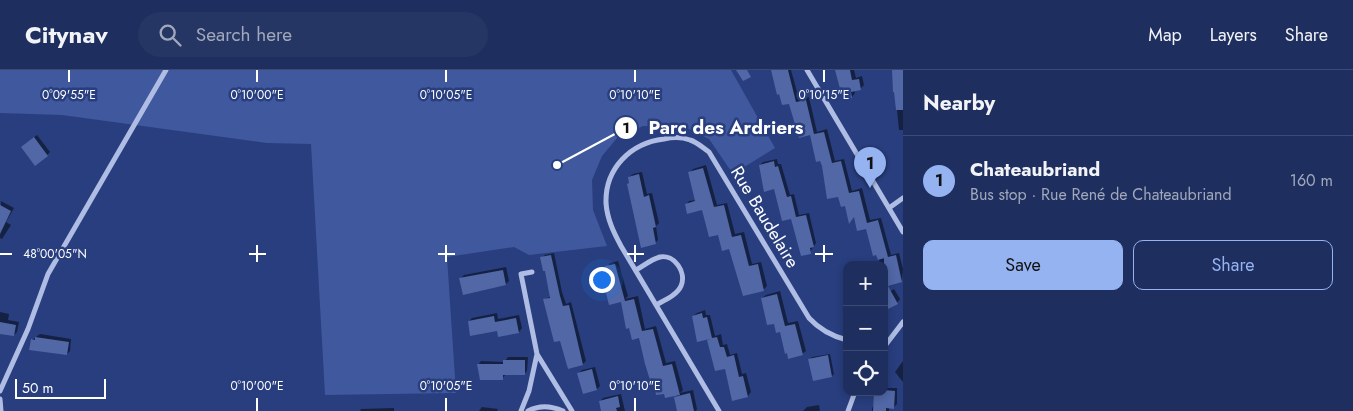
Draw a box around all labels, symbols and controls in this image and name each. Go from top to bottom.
search box [138,12,488,57]
text: Citynav [25,17,108,52]
icon: search [156,21,184,49]
text: Search here [196,21,292,48]
text: Map [1148,22,1182,48]
text: Layers [1210,22,1257,48]
text: Share [1285,22,1328,48]
text: 0°09'55"E [42,86,96,104]
text: 0°10'00"E [230,86,284,104]
text: 0°10'05"E [420,86,472,104]
text: 0°10'10"E [609,86,661,104]
text: 0°10'15"E [799,86,849,104]
text: Nearby [923,88,995,118]
callout: Parc des Ardriers [613,111,813,145]
text: Parc des Ardriers [648,114,804,141]
text: 1 [622,117,630,139]
pin: 1 [854,147,886,188]
text: Chateaubriand [970,156,1100,183]
street label: Rue Baudelaire [724,161,806,273]
text: 1 [935,169,943,192]
text: 160 m [1290,169,1333,192]
text: Bus stop · Rue René de Chateaubriand [970,183,1232,206]
button: Save [923,240,1123,290]
button: Share [1133,240,1333,290]
text: 48°00'05"N [23,245,87,263]
map controls [843,261,888,396]
button: + [843,261,888,306]
your location [589,267,615,293]
button: − [843,306,888,351]
button: locate [843,351,888,396]
scale bar [15,376,106,399]
text: 0°10'00"E [230,377,284,395]
text: 0°10'05"E [420,377,472,395]
text: 0°10'10"E [609,377,661,395]
text: 50 m [22,378,53,398]

